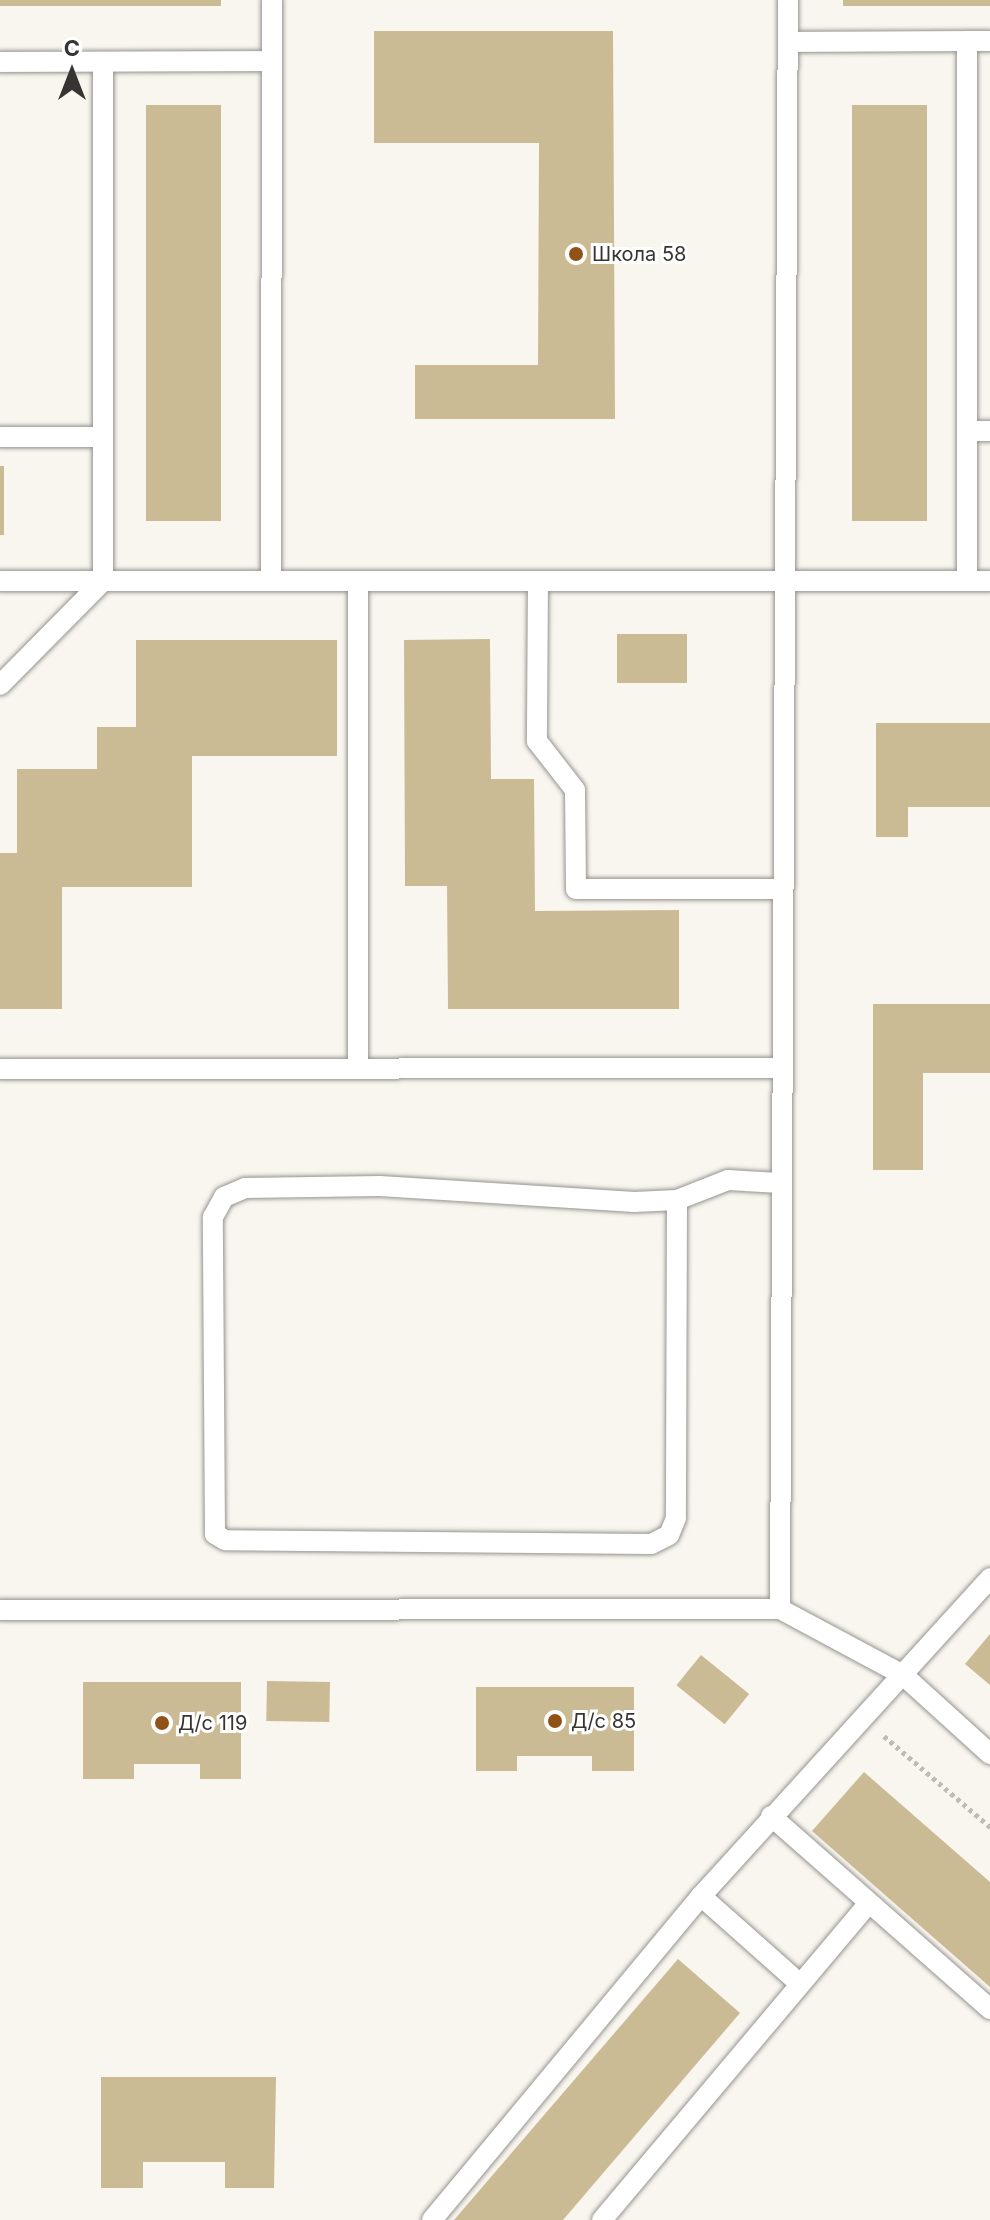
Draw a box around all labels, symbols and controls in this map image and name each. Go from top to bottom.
north arrow [32,32,112,112]
text: С [64,35,80,61]
place label: Школа 58 [592,242,686,266]
marker: Школа 58 [567,245,585,263]
place label: Д/с 85 [571,1709,636,1733]
place label: Д/с 119 [178,1711,247,1735]
marker: Д/с 85 [546,1712,564,1730]
marker: Д/с 119 [153,1714,171,1732]

